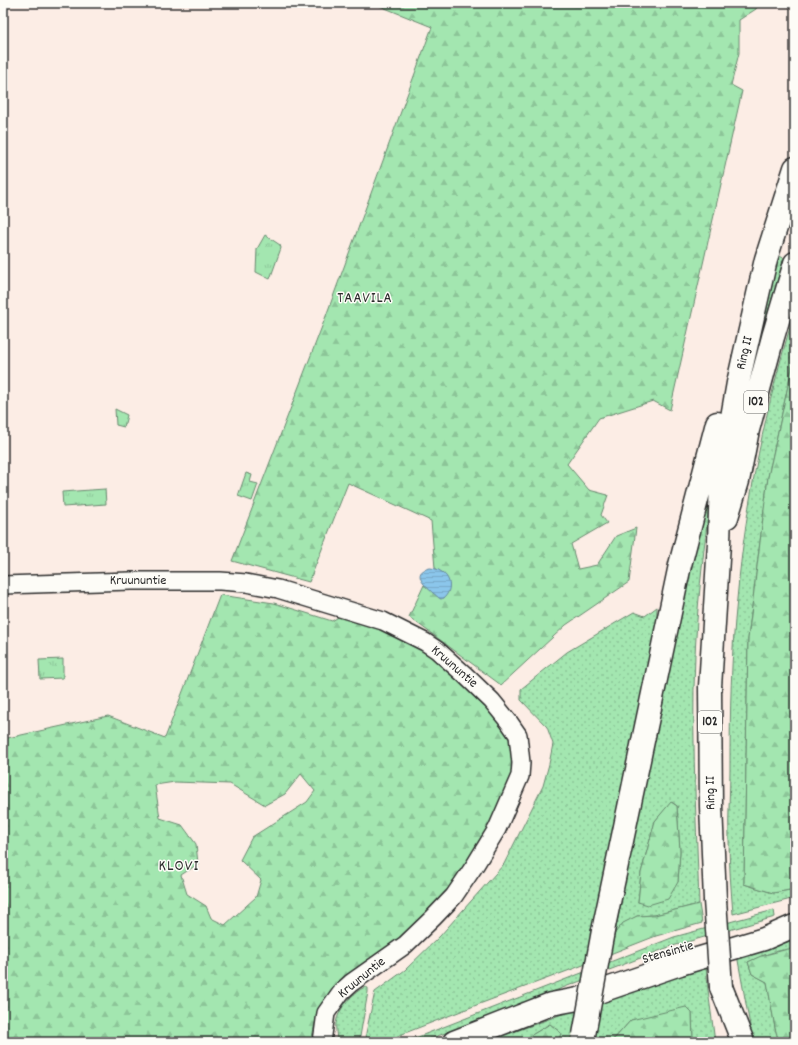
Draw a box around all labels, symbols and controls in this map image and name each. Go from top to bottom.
district label: TAAVILA [337,288,393,310]
street label: Ring II [731,334,759,372]
road number: 102 [744,391,768,413]
street label: Kruununtie [110,571,166,591]
street label: Kruununtie [426,641,482,693]
road number: 102 [698,711,722,733]
street label: Ring II [701,775,721,810]
district label: KLOVI [159,855,199,878]
street label: Stensintie [640,936,696,970]
street label: Kruununtie [334,952,390,1004]

